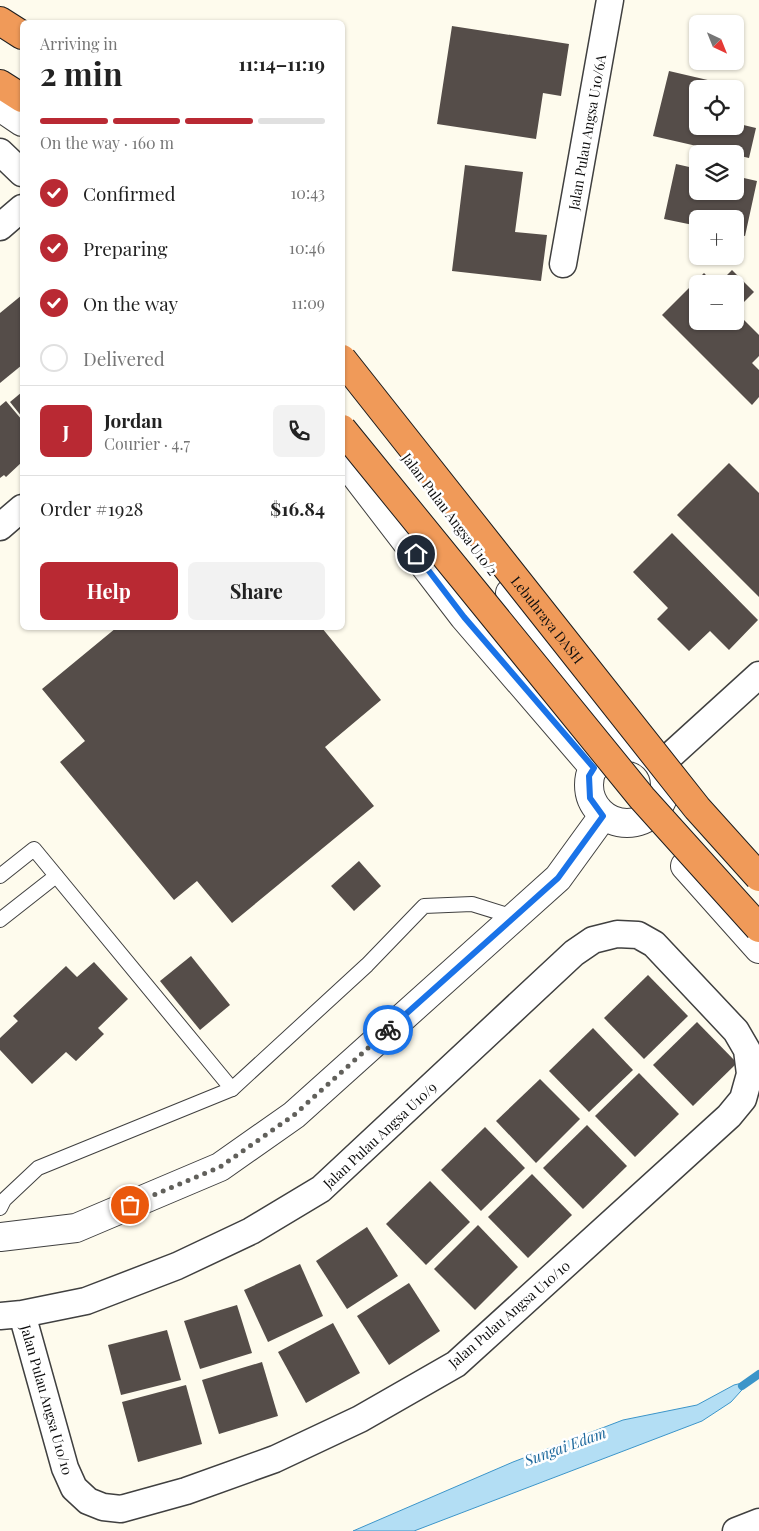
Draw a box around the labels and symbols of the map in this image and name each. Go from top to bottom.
north arrow [689,15,744,70]
street label: Jalan Pulau Angsa U10/6A [563,53,610,212]
street label: Jalan Pulau Angsa U10/2 [397,448,502,579]
pin [395,533,437,575]
street label: Lebuhraya DASH [507,572,589,668]
courier [363,1005,413,1055]
street label: Jalan Pulau Angsa U10/9 [318,1077,440,1193]
pin [109,1184,151,1226]
street label: Jalan Pulau Angsa U10/10 [443,1256,574,1373]
street label: Jalan Pulau Angsa U10/10 [16,1322,78,1477]
water label: Sungai Edam [520,1422,609,1470]

